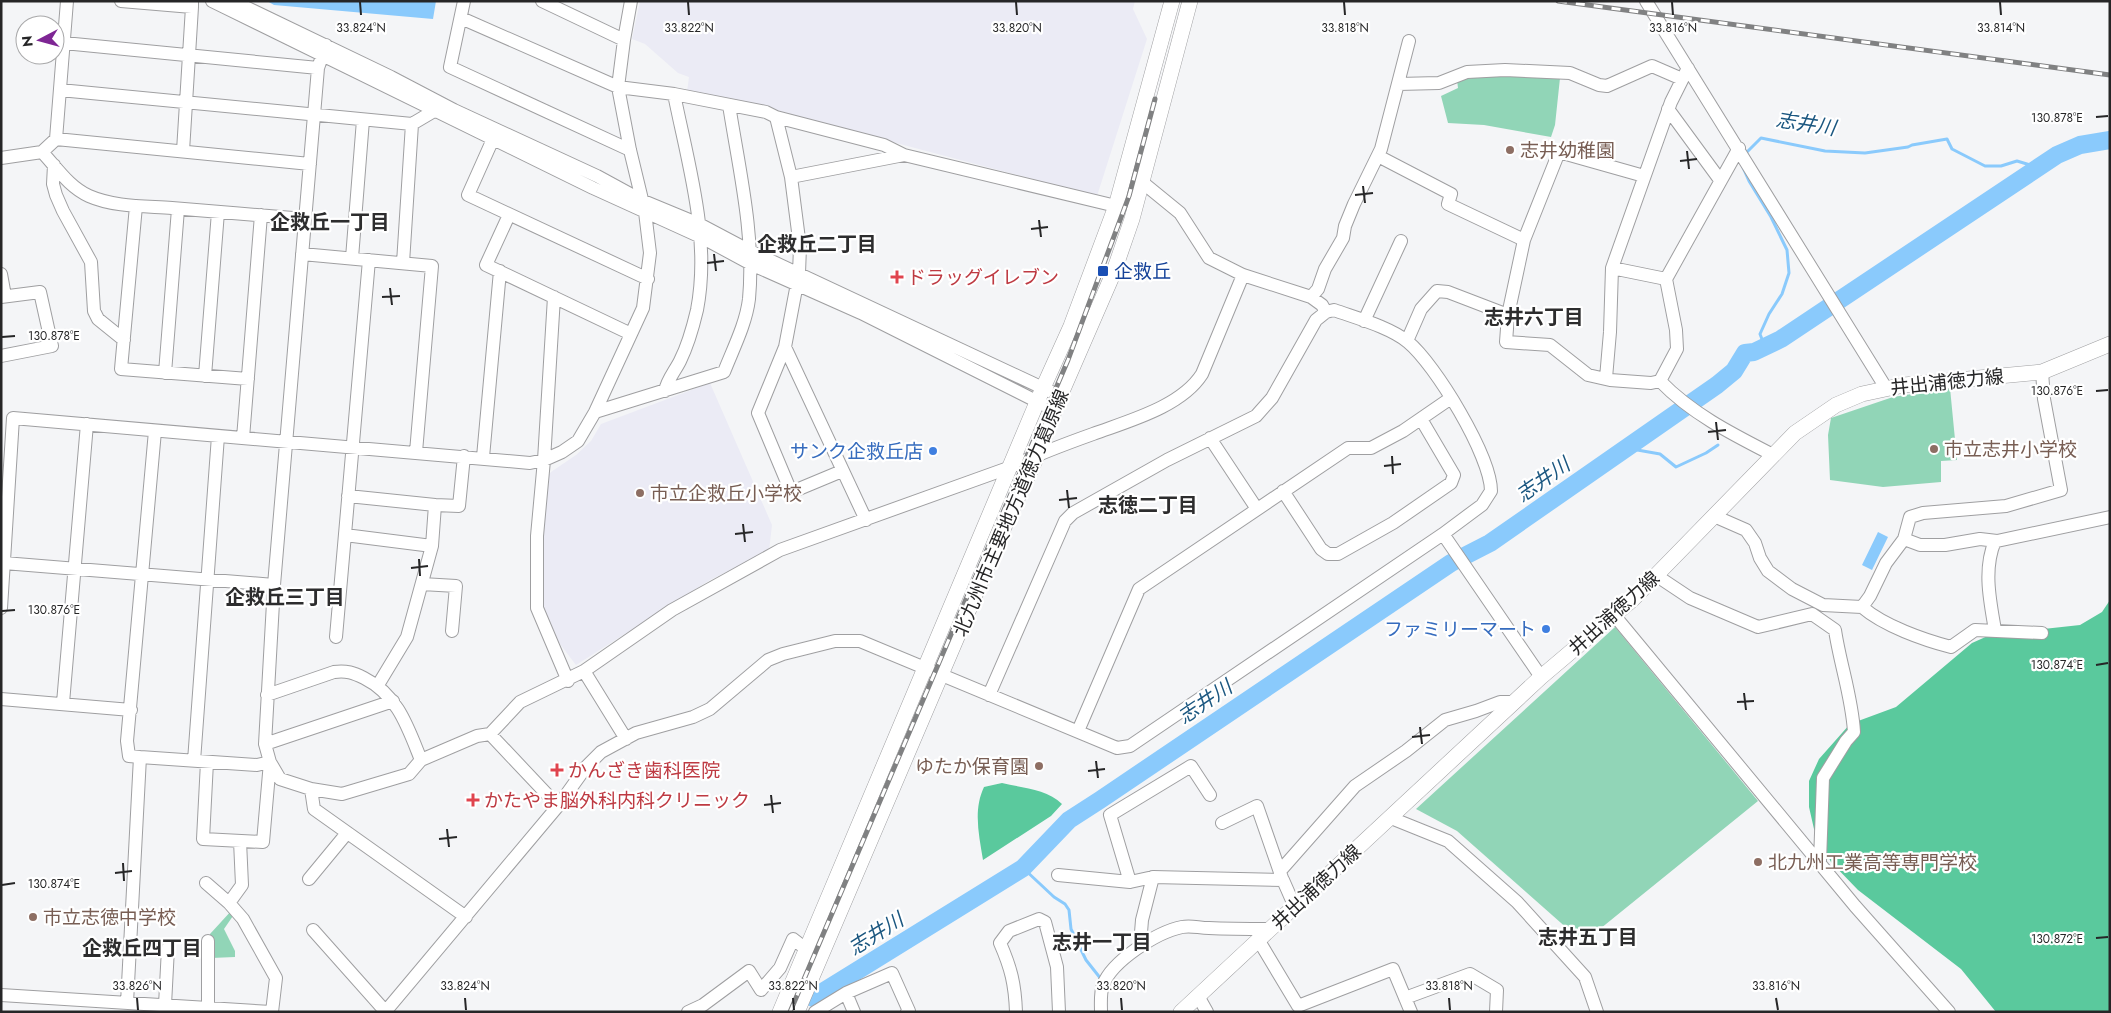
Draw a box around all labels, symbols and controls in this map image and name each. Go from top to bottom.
north arrow [15,15,65,65]
text: 33.824°N [336,19,386,37]
text: 33.822°N [664,19,714,37]
text: 33.820°N [992,19,1042,37]
text: 33.818°N [1321,19,1369,37]
text: 33.816°N [1649,19,1697,37]
text: 33.814°N [1977,19,2025,37]
text: N [17,35,38,48]
water label: 志井川 [1774,105,1840,143]
text: 130.878°E [2031,109,2083,127]
place label: 志井幼稚園 [1520,137,1615,164]
marker: 志井幼稚園 [1504,144,1516,156]
district label: 企救丘一丁目 [270,208,390,237]
district label: 企救丘二丁目 [757,230,877,259]
place label: 企救丘 [1114,258,1171,285]
place label: ドラッグイレブン [907,264,1059,291]
marker: 企救丘 [1096,264,1110,278]
marker: ドラッグイレブン [891,271,903,283]
district label: 志井六丁目 [1484,303,1584,332]
text: 130.878°E [28,327,80,345]
street label: 井出浦徳力線 [1889,363,2005,401]
text: 130.876°E [2031,382,2083,400]
street label: 北九州市主要地方道徳力葛原線 [947,385,1075,641]
place label: 市立志井小学校 [1944,436,2077,463]
place label: サンク企救丘店 [790,438,923,465]
marker: 市立志井小学校 [1928,443,1940,455]
marker: サンク企救丘店 [927,445,939,457]
water label: 志井川 [1510,450,1578,509]
place label: 市立企救丘小学校 [650,480,802,507]
marker: 市立企救丘小学校 [634,487,646,499]
district label: 志徳二丁目 [1098,491,1198,520]
street label: 井出浦徳力線 [1563,565,1665,661]
district label: 企救丘三丁目 [225,583,345,612]
text: 130.876°E [28,601,80,619]
place label: ファミリーマート [1384,616,1536,643]
marker: ファミリーマート [1540,623,1552,635]
text: 130.874°E [2031,656,2083,674]
water label: 志井川 [1172,672,1240,731]
place label: ゆたか保育園 [915,753,1029,780]
place label: かんざき歯科医院 [568,757,720,784]
marker: ゆたか保育園 [1033,760,1045,772]
marker: かんざき歯科医院 [550,763,564,777]
place label: かたやま脳外科内科クリニック [484,787,750,814]
marker: かたやま脳外科内科クリニック [466,793,480,807]
street label: 井出浦徳力線 [1265,838,1367,936]
place label: 北九州工業高等専門学校 [1768,849,1977,876]
marker: 北九州工業高等専門学校 [1752,856,1764,868]
text: 130.874°E [28,875,80,893]
place label: 市立志徳中学校 [43,904,176,931]
water label: 志井川 [843,905,911,962]
marker: 市立志徳中学校 [27,911,39,923]
district label: 志井五丁目 [1538,923,1638,952]
district label: 志井一丁目 [1052,928,1152,957]
text: 130.872°E [2031,930,2083,948]
district label: 企救丘四丁目 [82,934,202,963]
text: 33.826°N [112,977,162,995]
text: 33.824°N [440,977,490,995]
text: 33.822°N [768,977,818,995]
text: 33.820°N [1096,977,1146,995]
text: 33.818°N [1425,977,1473,995]
text: 33.816°N [1752,977,1800,995]

